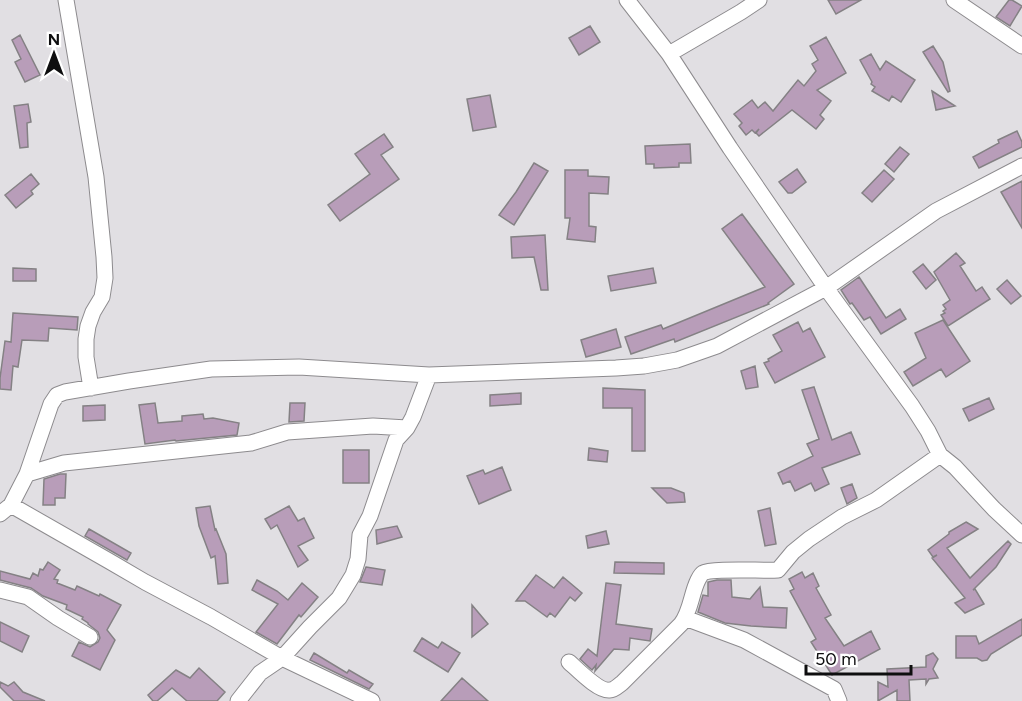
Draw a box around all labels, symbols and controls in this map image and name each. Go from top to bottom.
north arrow [24,24,84,84]
text: N [48,30,60,49]
scale bar [806,638,911,676]
text: 50 m [815,648,857,670]

